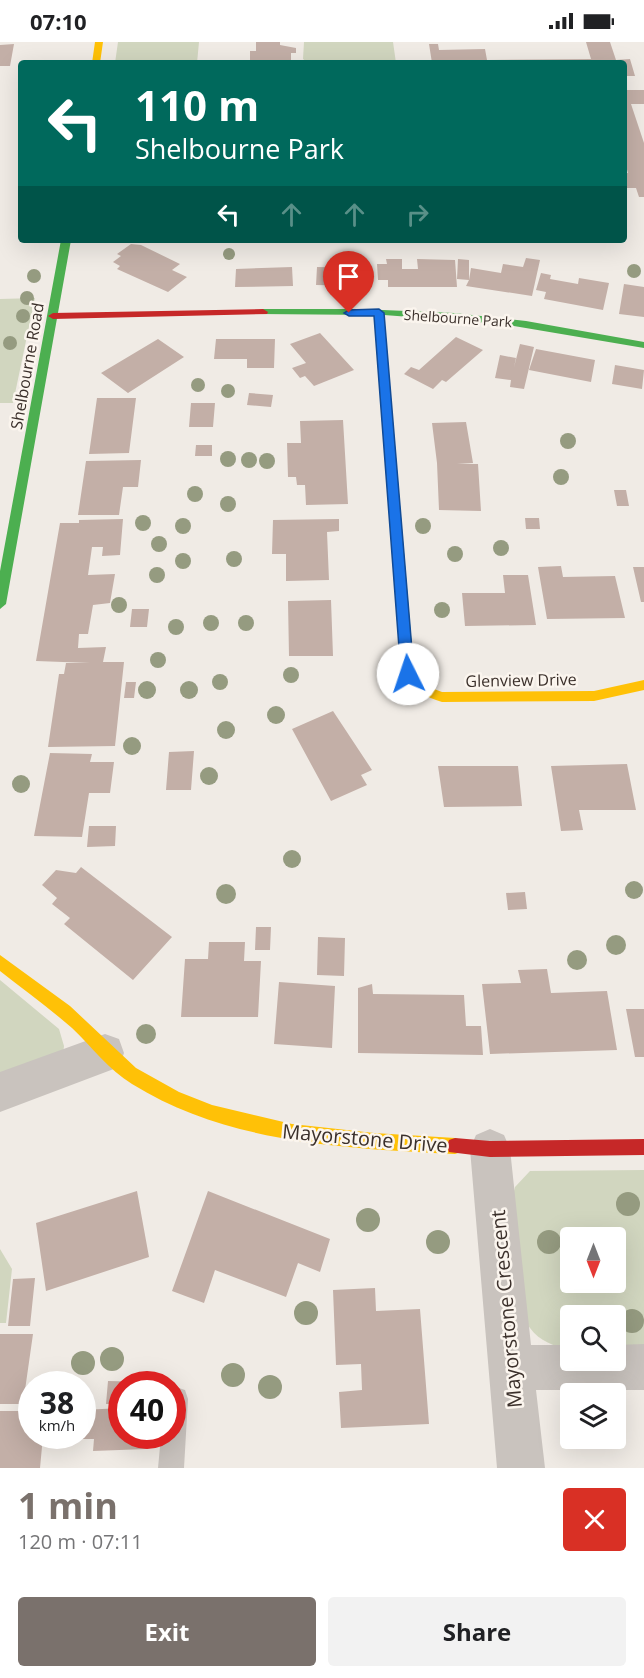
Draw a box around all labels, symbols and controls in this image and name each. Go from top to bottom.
text: 07:10 [30,6,87,36]
text: 110 m [135,76,259,133]
icon: left [36,84,114,162]
text: Shelbourne Park [135,130,344,167]
icon: left [212,198,245,231]
icon: ahead [275,198,308,231]
icon: ahead [338,198,371,231]
icon: right [401,198,434,231]
pin [323,251,374,313]
icon: arrive [332,260,365,293]
street label: Shelbourne Road [5,301,49,431]
street label: Shelbourne Park [403,305,513,331]
position arrow [376,642,440,706]
street label: Glenview Drive [465,668,577,692]
street label: Mayorstone Drive [281,1117,449,1159]
street label: Mayorstone Crescent [484,1209,528,1409]
north arrow [560,1227,626,1293]
map controls [560,1227,626,1449]
button: search [560,1305,626,1371]
speed limit sign: 40 [108,1371,186,1449]
text: 38 [40,1382,74,1423]
button: layers [560,1383,626,1449]
text: km/h [39,1415,75,1435]
text: 1 min [18,1481,118,1530]
button: close [563,1488,626,1551]
text: 120 m · 07:11 [18,1528,143,1555]
button: Exit [18,1597,316,1666]
button: Share [328,1597,626,1666]

